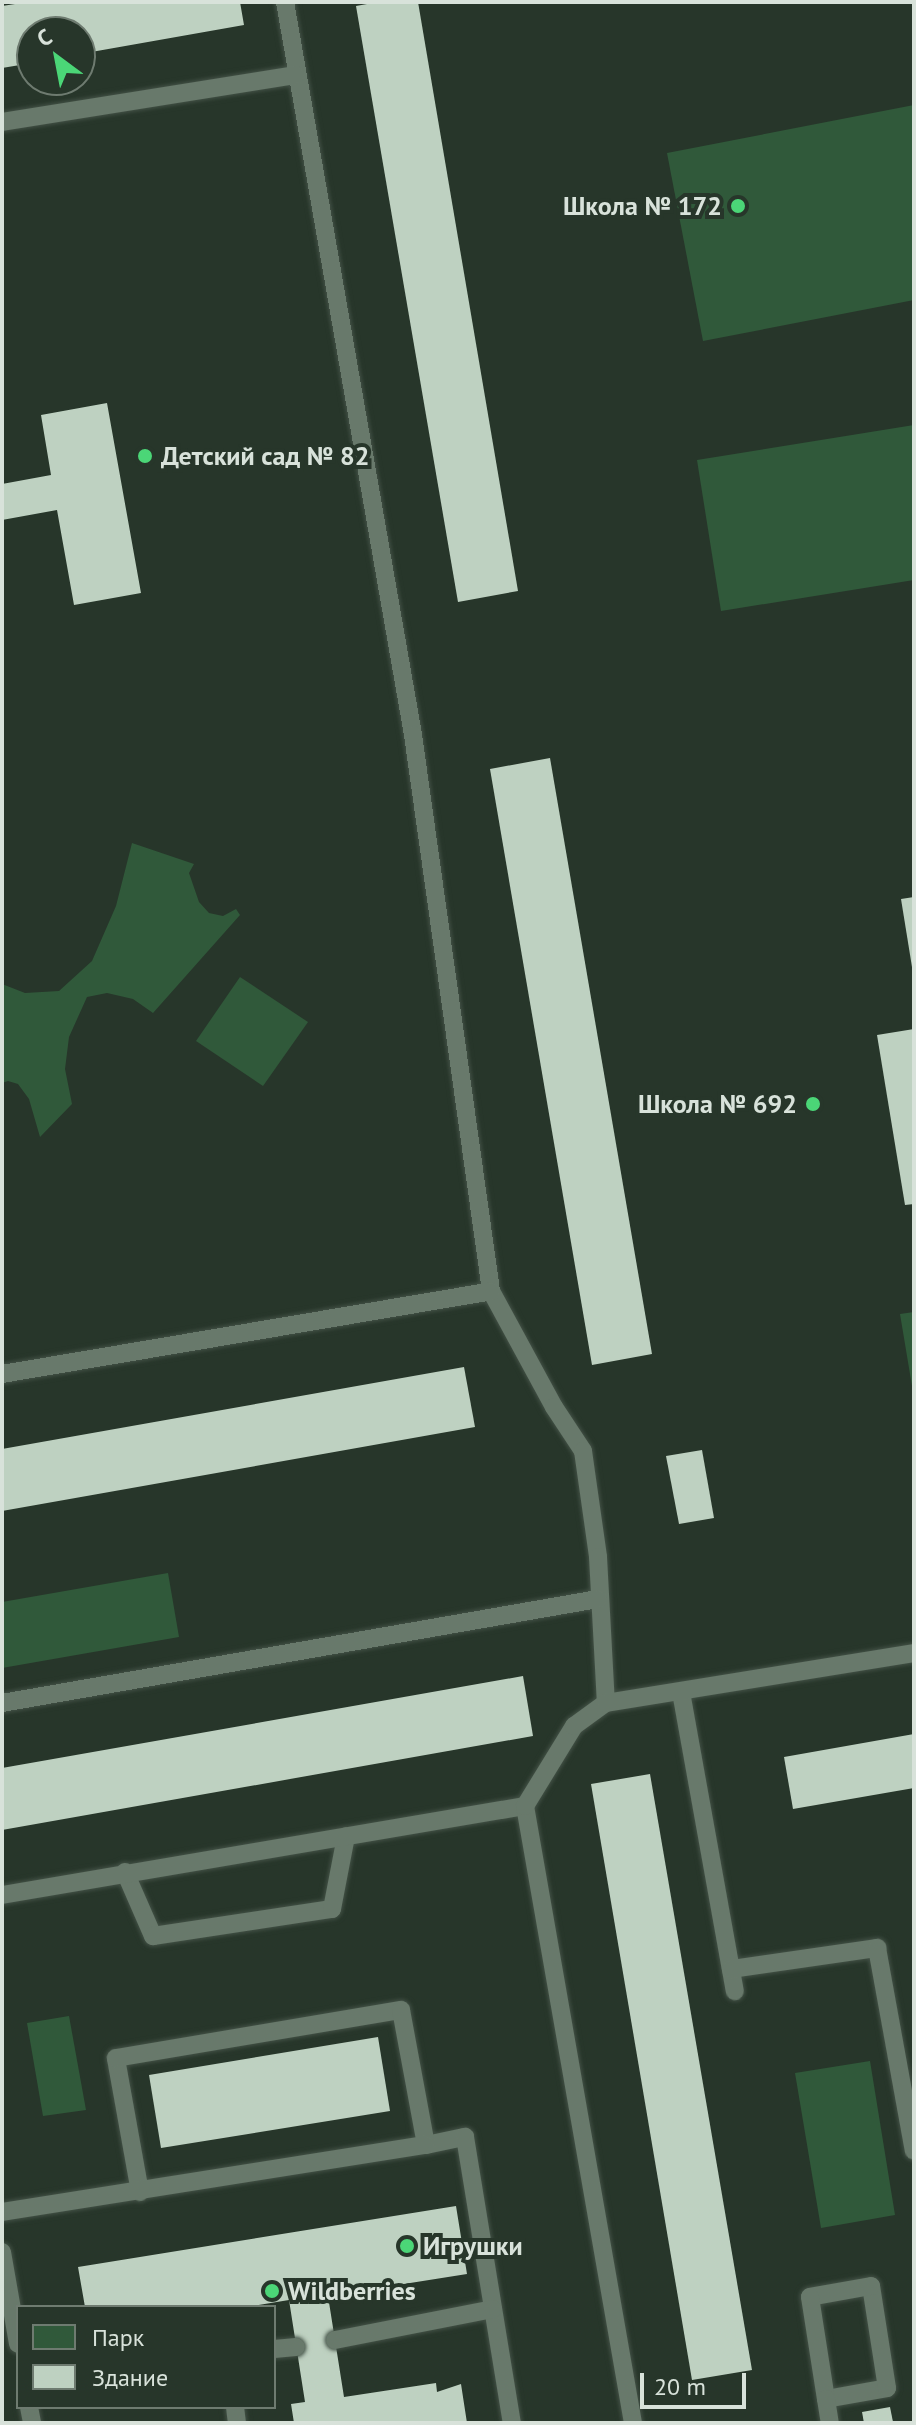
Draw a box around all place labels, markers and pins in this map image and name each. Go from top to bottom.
place label: Школа № 172 [563,190,722,222]
marker: Школа № 172 [729,197,747,215]
place label: Детский сад № 82 [161,440,370,472]
marker: Детский сад № 82 [136,447,154,465]
place label: Школа № 692 [638,1088,797,1120]
marker: Школа № 692 [804,1095,822,1113]
place label: Игрушки [423,2230,523,2262]
marker: Игрушки [398,2237,416,2255]
place label: Wildberries [288,2275,416,2307]
marker: Wildberries [263,2282,281,2300]

